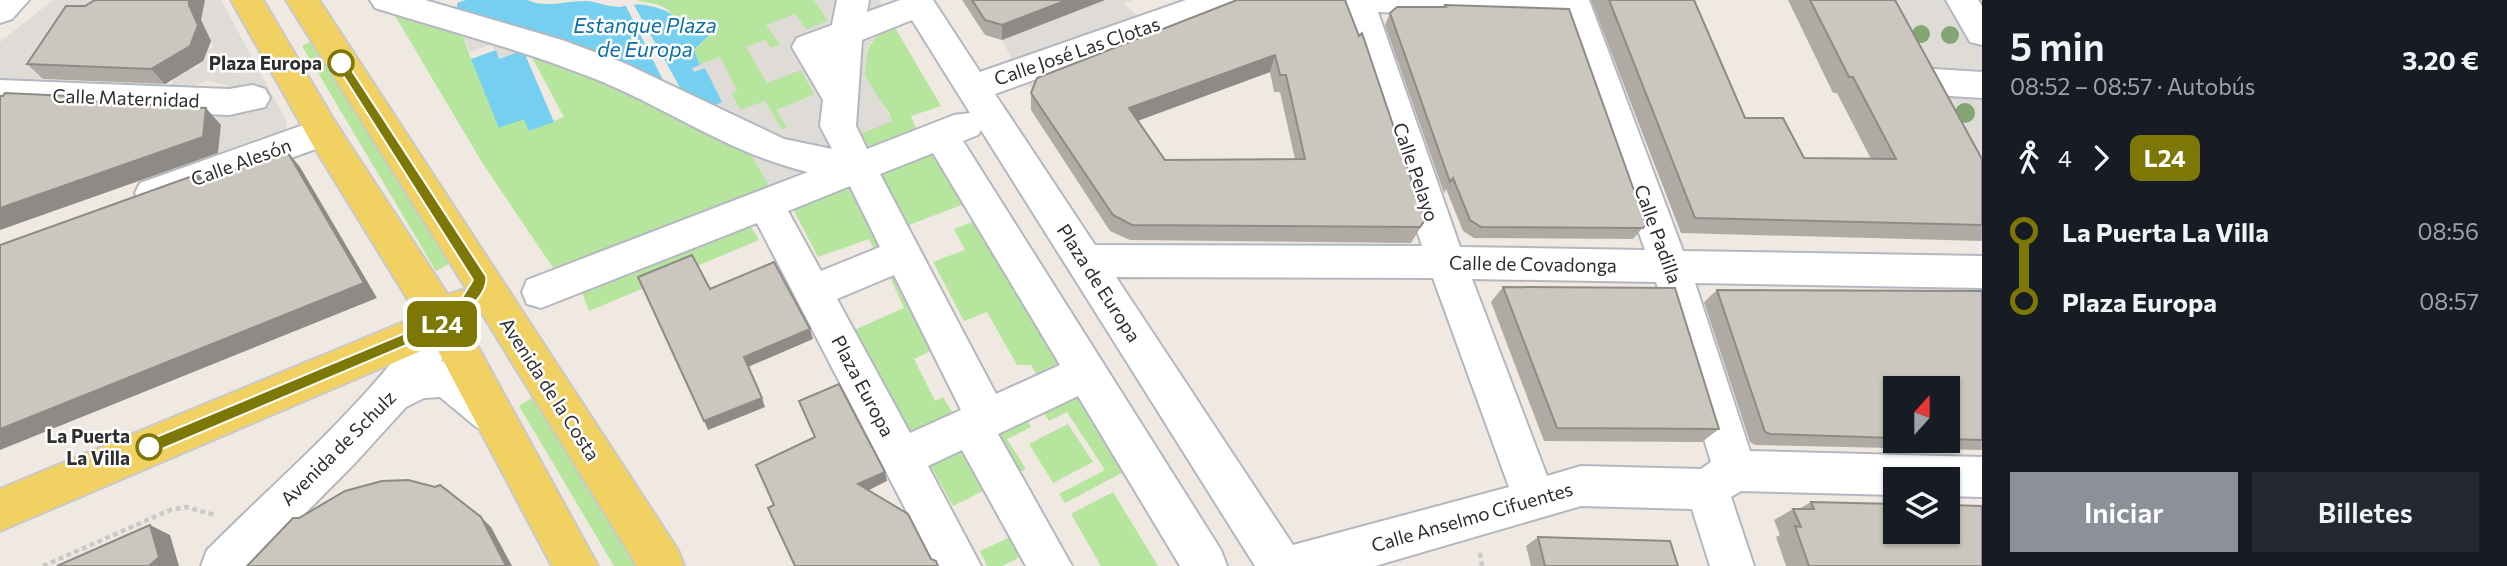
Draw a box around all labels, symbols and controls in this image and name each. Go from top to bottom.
street label: Calle José Las Clotas [991,11,1163,90]
water label: Estanque Plaza de Europa [573,12,717,61]
text: 5 min [2010,22,2105,69]
text: 3.20 € [2402,44,2479,75]
marker: Plaza Europa [328,50,354,76]
place label: Plaza Europa [209,51,322,74]
text: 08:52 – 08:57 · Autobús [2010,72,2255,100]
street label: Calle Maternidad [52,83,200,112]
street label: Calle Pelayo [1389,119,1444,224]
street label: Calle Alesón [188,133,294,190]
icon: walk [2010,139,2048,177]
icon: forward [2082,139,2120,177]
text: L24 [2144,143,2186,172]
text: 4 [2058,144,2072,172]
street label: Calle Padilla [1630,181,1687,286]
text: La Puerta La Villa [2062,216,2269,247]
text: 08:56 [2417,217,2479,245]
street label: Plaza de Europa [1053,219,1146,346]
street label: Calle de Covadonga [1449,251,1617,276]
text: Plaza Europa [2062,286,2217,317]
text: 08:57 [2419,287,2479,315]
line badge: L24 [402,301,482,347]
text: L24 [421,309,463,338]
street label: Avenida de la Costa [496,313,605,464]
street label: Plaza Europa [827,331,900,440]
north arrow [1883,376,1960,453]
map controls [1883,376,1960,544]
street label: Avenida de Schulz [275,385,400,510]
place label: La Puerta La Villa [46,424,130,469]
marker: La Puerta La Villa [136,434,162,460]
button: layers [1883,467,1960,544]
button: Iniciar [2010,472,2238,552]
button: Billetes [2252,472,2479,552]
street label: Calle Anselmo Cifuentes [1368,477,1575,556]

